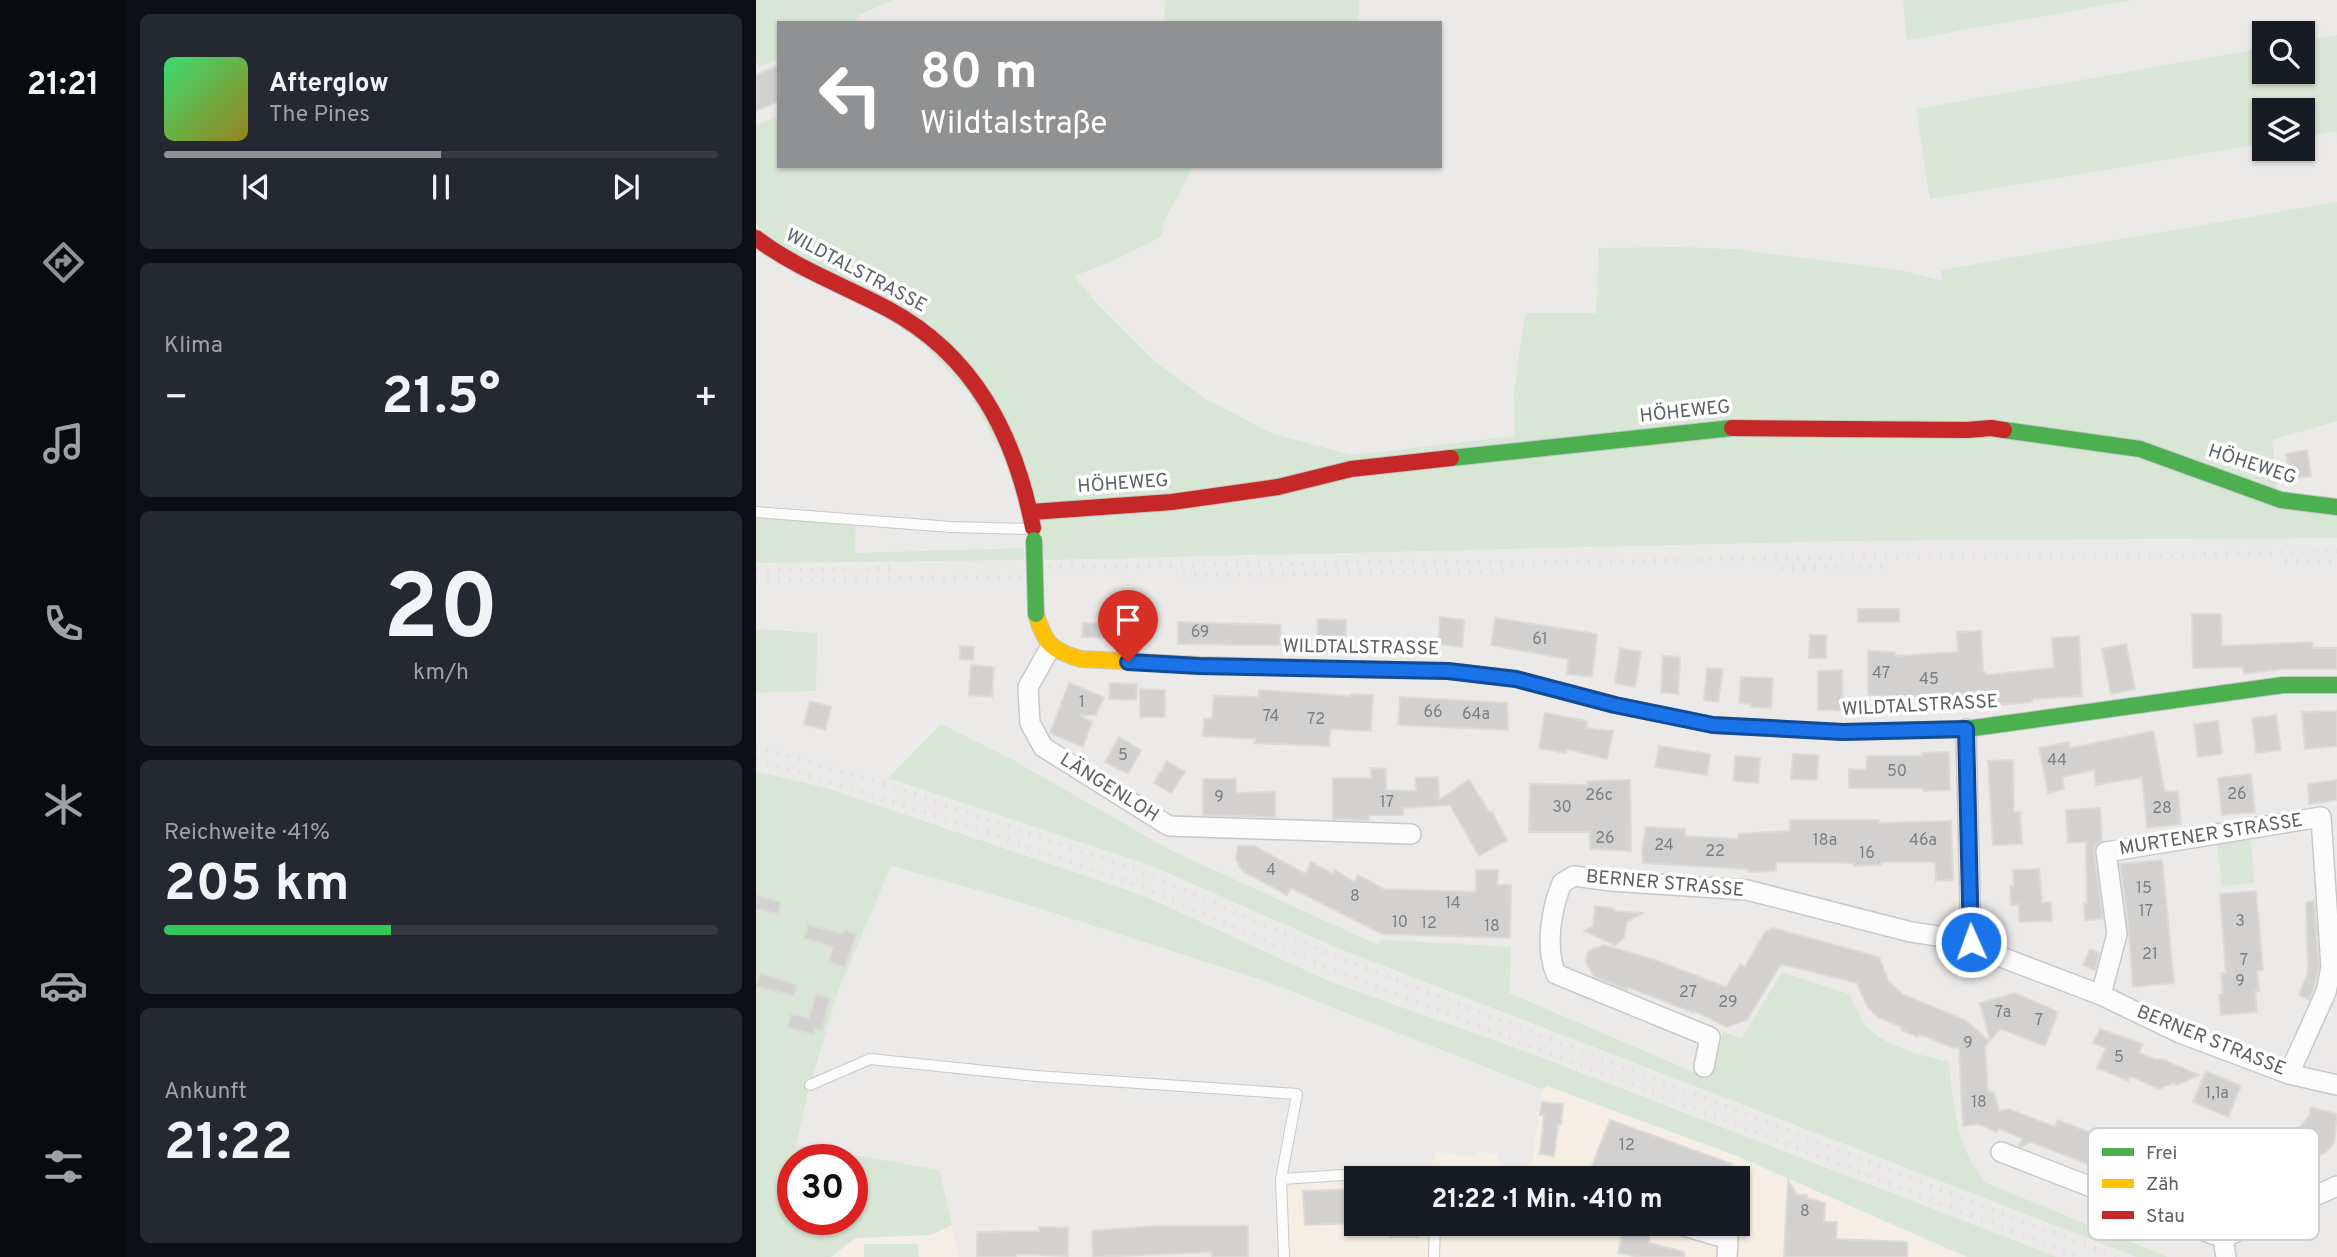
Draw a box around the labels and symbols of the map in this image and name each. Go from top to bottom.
street label: WILDTALSTRASSE [781,224,931,318]
street label: HÖHEWEG [1638,394,1732,429]
street label: HÖHEWEG [2205,439,2299,491]
street label: HÖHEWEG [1077,468,1169,499]
pin [1098,590,1158,662]
house number: 69 [1191,623,1209,643]
house number: 61 [1532,630,1548,650]
street label: WILDTALSTRASSE [1283,635,1439,661]
house number: 47 [1872,664,1890,684]
house number: 45 [1919,670,1939,690]
street label: WILDTALSTRASSE [1841,690,1999,722]
house number: 1 [1079,693,1085,713]
house number: 66 [1423,703,1443,723]
house number: 64a [1462,705,1490,725]
house number: 74 [1263,707,1279,727]
house number: 72 [1307,710,1325,730]
house number: 5 [1118,746,1128,766]
street label: LÄNGENLOH [1055,747,1164,828]
house number: 44 [2047,751,2067,771]
house number: 50 [1887,762,1907,782]
house number: 26 [2227,785,2247,805]
house number: 26c [1585,786,1613,806]
house number: 9 [1214,788,1224,808]
house number: 17 [1380,793,1394,813]
house number: 30 [1552,798,1572,818]
house number: 28 [2152,799,2172,819]
street label: MURTENER STRASSE [2118,809,2304,861]
house number: 26 [1595,829,1615,849]
house number: 18a [1813,831,1837,851]
house number: 46a [1909,831,1937,851]
house number: 24 [1654,836,1674,856]
house number: 22 [1705,842,1725,862]
house number: 16 [1859,844,1875,864]
house number: 4 [1266,861,1276,881]
street label: BERNER STRASSE [1585,865,1745,903]
house number: 15 [2136,879,2152,899]
house number: 8 [1350,887,1360,907]
house number: 14 [1445,894,1461,914]
house number: 17 [2139,902,2153,922]
position arrow [1934,905,2008,979]
house number: 3 [2235,912,2245,932]
house number: 10 [1392,913,1408,933]
house number: 12 [1421,914,1437,934]
house number: 18 [1484,917,1500,937]
house number: 21 [2142,945,2158,965]
house number: 7 [2240,951,2248,971]
house number: 9 [2235,972,2245,992]
house number: 27 [1679,983,1697,1003]
house number: 29 [1718,993,1738,1013]
street label: BERNER STRASSE [2133,1000,2289,1082]
house number: 7a [1995,1003,2011,1023]
house number: 7 [2035,1011,2043,1031]
house number: 9 [1963,1034,1973,1054]
house number: 5 [2114,1048,2124,1068]
house number: 1,1a [2205,1084,2229,1104]
house number: 18 [1971,1093,1987,1113]
legend [2088,1128,2319,1240]
house number: 12 [1619,1136,1635,1156]
text: Frei [2146,1142,2177,1166]
speed limit sign: 30 [777,1144,868,1235]
text: Zäh [2146,1173,2179,1197]
house number: 8 [1800,1202,1810,1222]
text: Stau [2146,1205,2185,1229]

